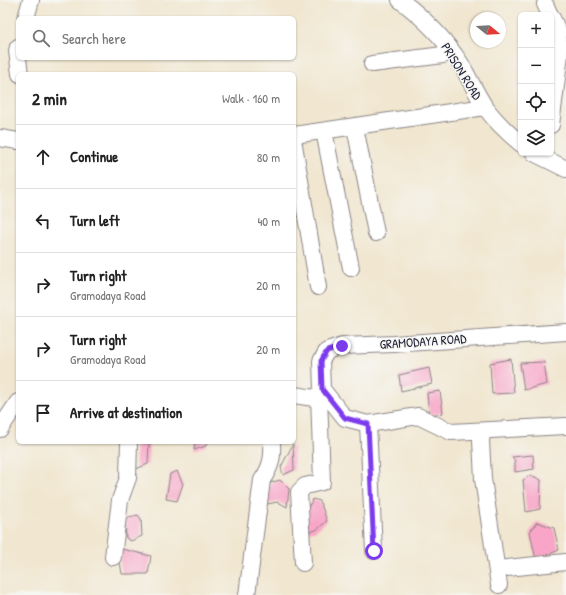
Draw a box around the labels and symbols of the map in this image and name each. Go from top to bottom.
north arrow [470,12,506,48]
street label: PRISON ROAD [437,39,487,104]
street label: GRAMODAYA ROAD [379,329,468,353]
route end [333,337,351,355]
route start [365,542,383,560]

